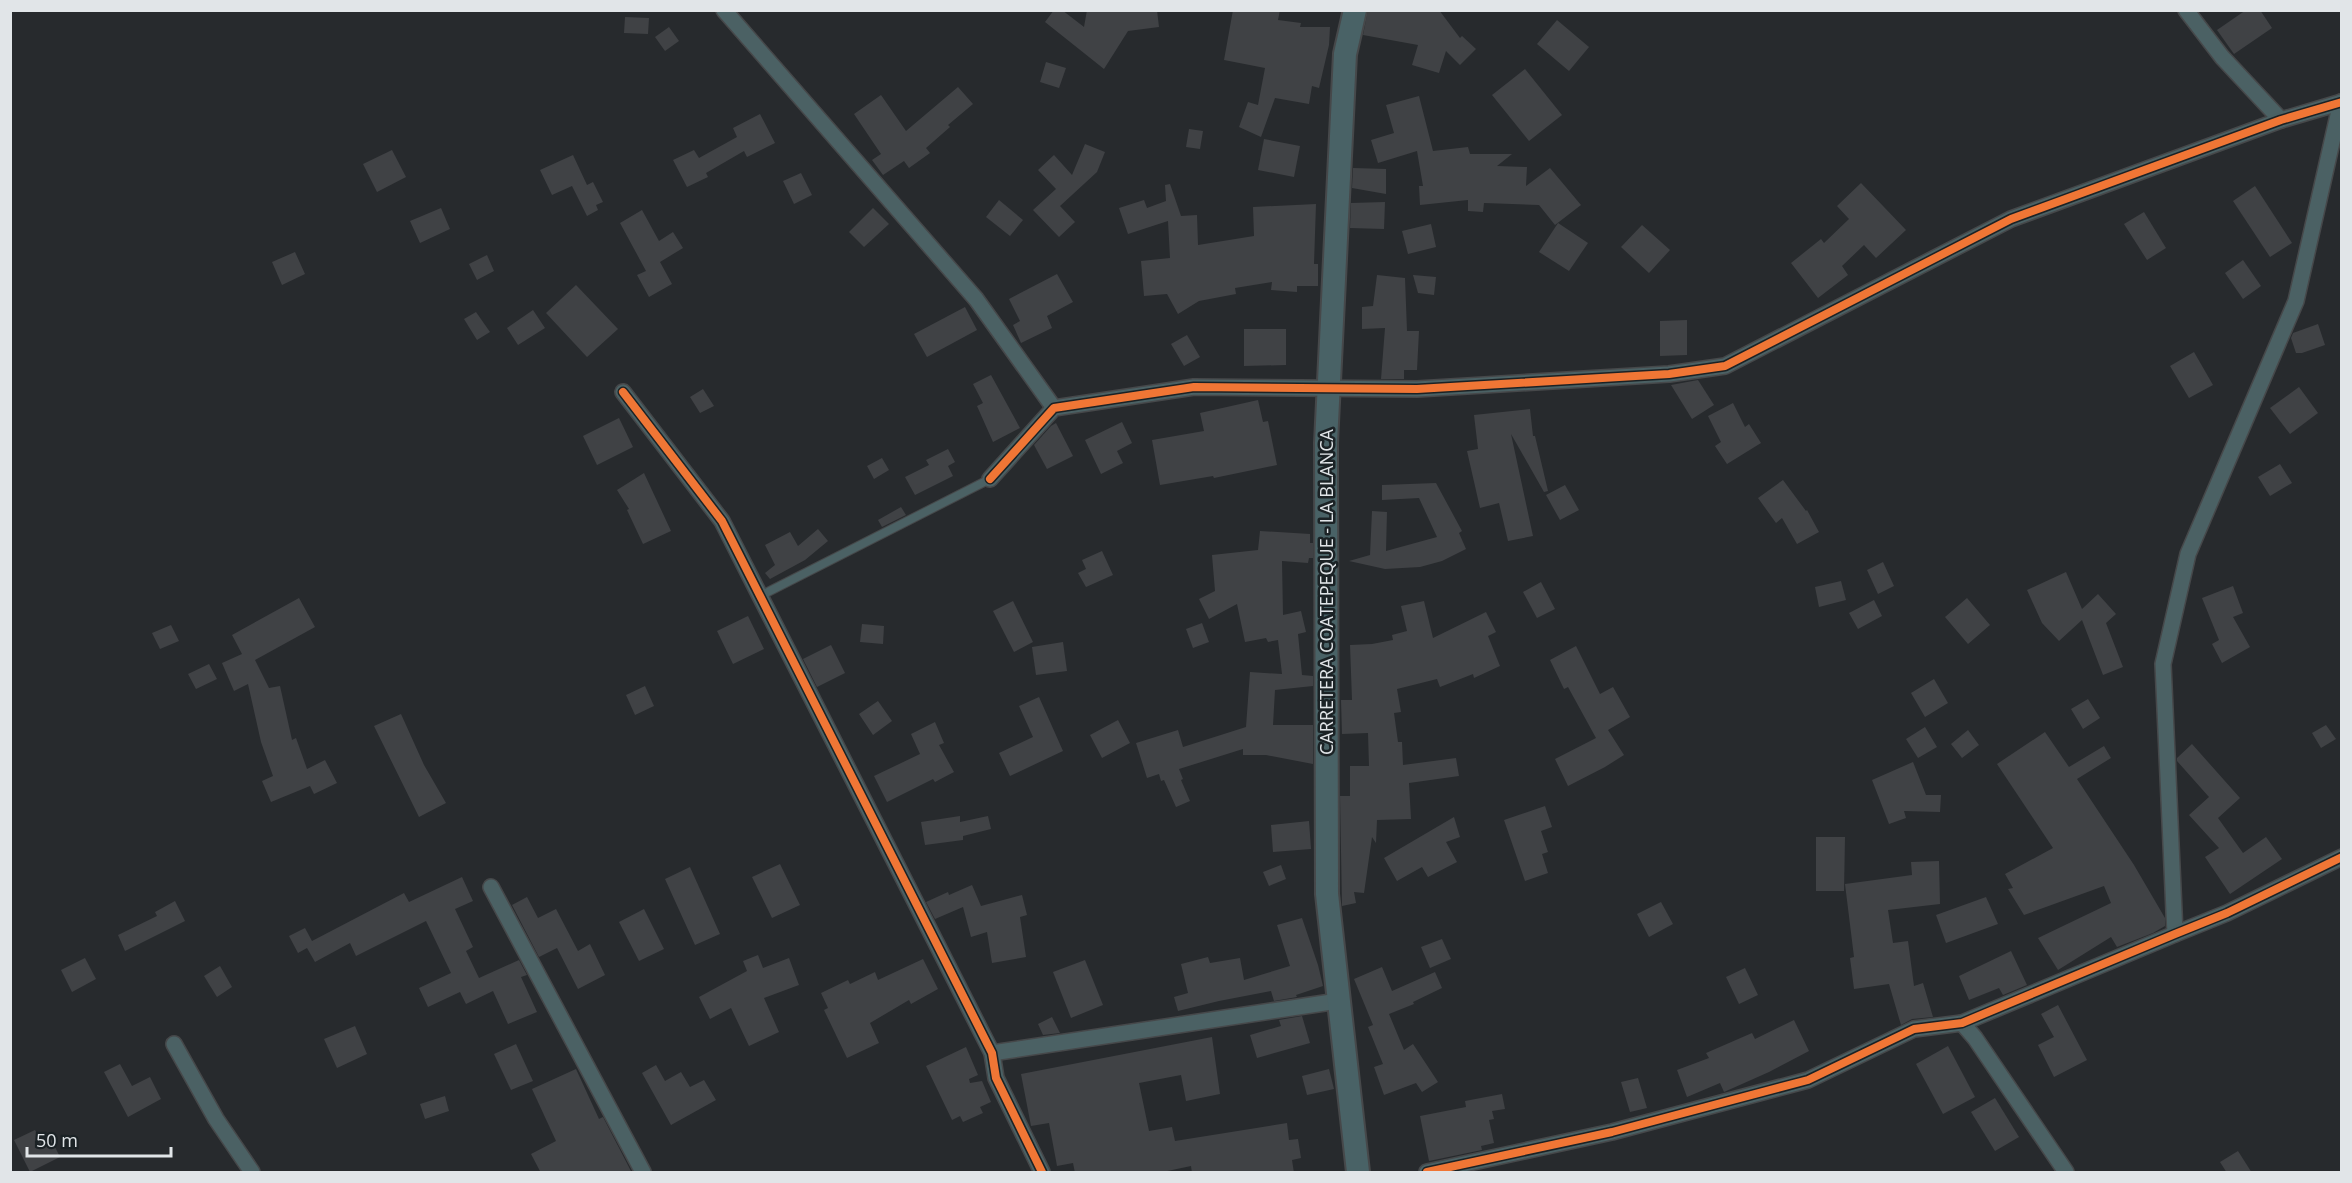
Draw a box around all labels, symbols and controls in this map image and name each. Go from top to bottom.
street label: CARRETERA COATEPEQUE - LA BLANCA [1314,428,1338,755]
scale bar [27,1120,171,1158]
text: 50 m [36,1128,78,1152]

